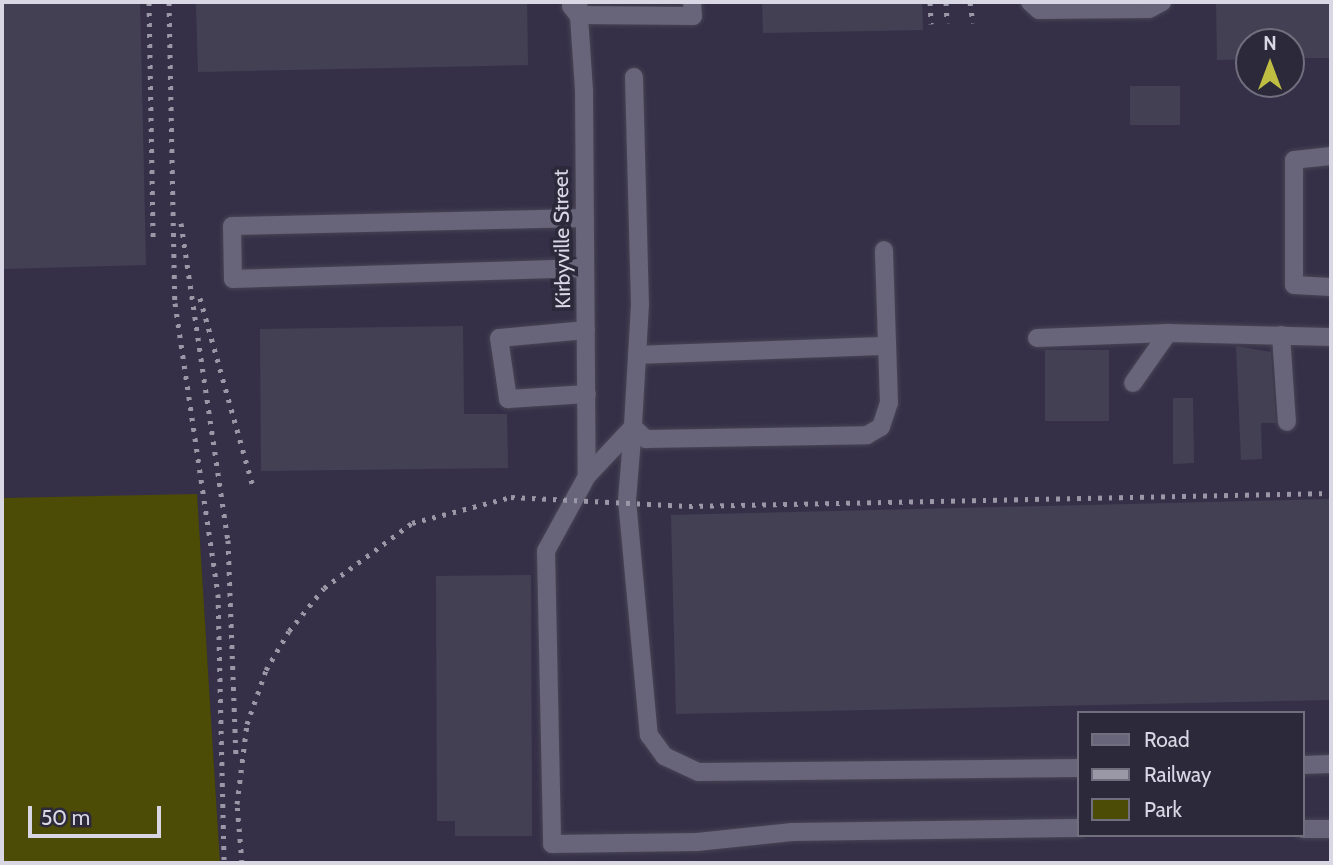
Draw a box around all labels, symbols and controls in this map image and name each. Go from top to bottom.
north arrow [1235,28,1305,98]
text: N [1263,32,1277,55]
street label: Kirbyville Street [548,169,576,309]
legend [1078,711,1305,837]
text: Road [1144,727,1190,752]
text: Railway [1144,762,1211,787]
scale bar [32,792,164,836]
text: Park [1144,797,1182,822]
text: 50 m [41,805,90,830]

